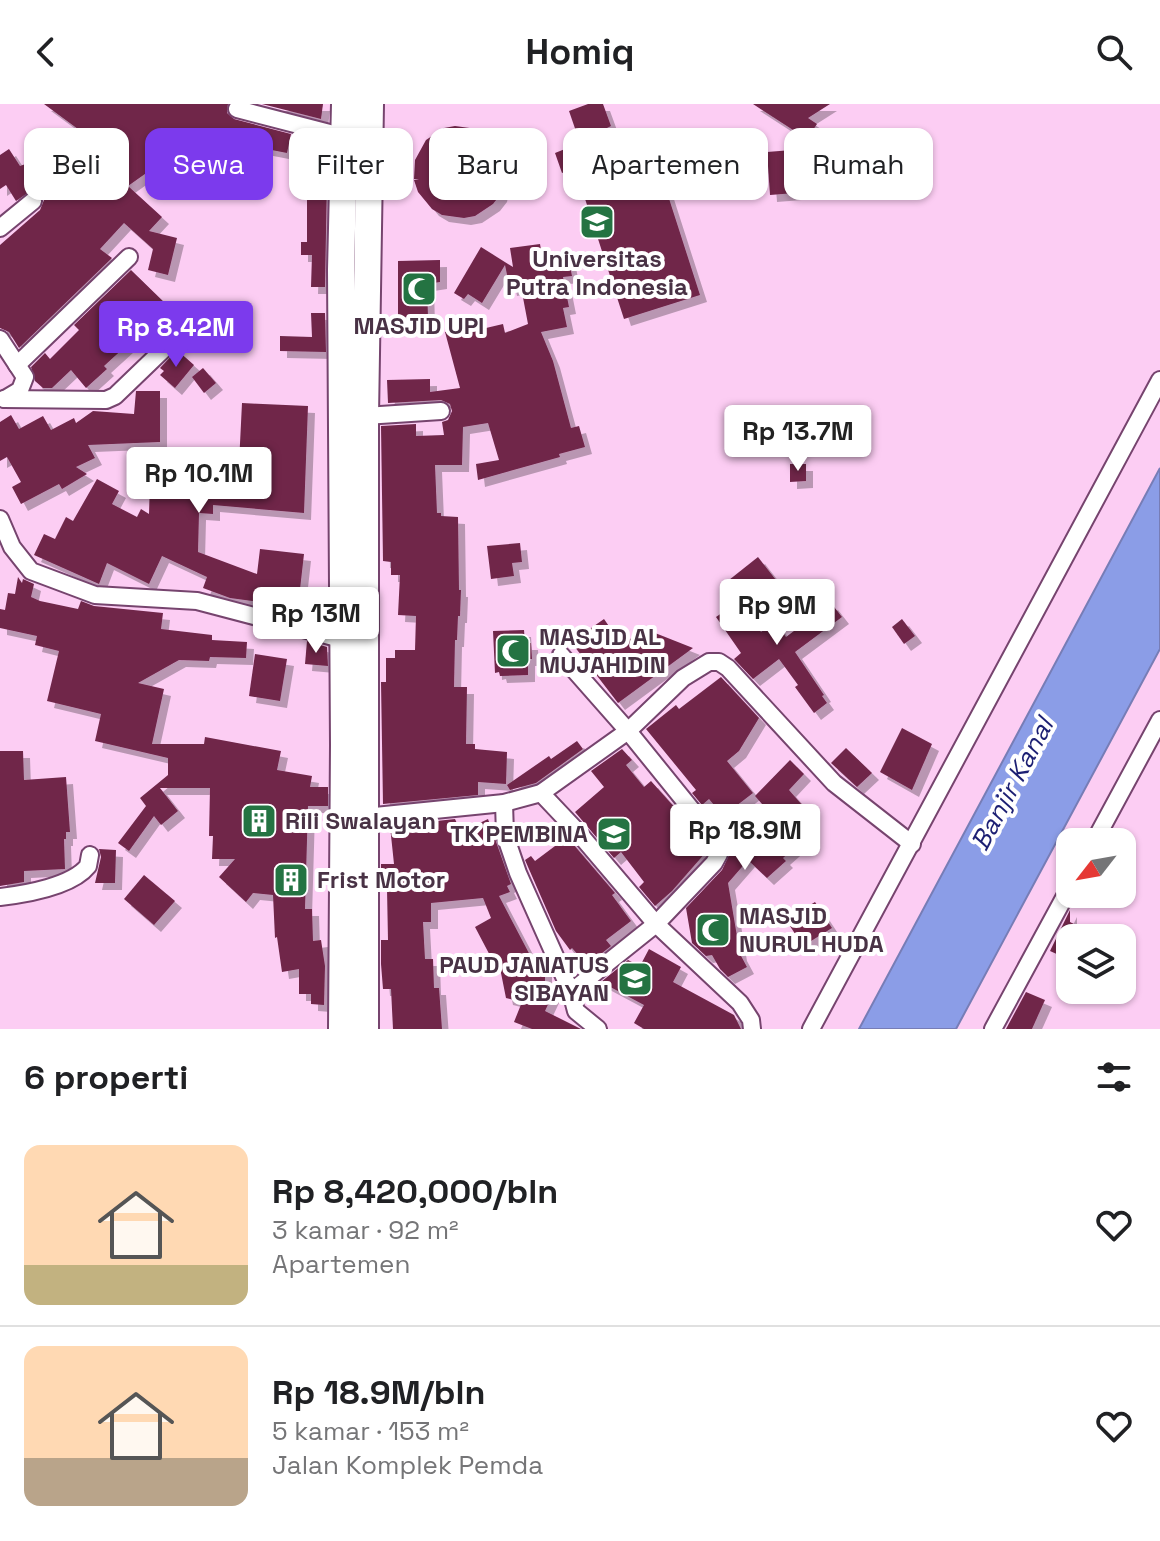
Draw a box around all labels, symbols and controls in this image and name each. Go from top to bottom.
text: Homiq [526,29,634,75]
icon: back [24,30,68,74]
icon: search [1092,30,1136,74]
chip: Beli [24,128,129,200]
chip: Sewa [145,128,273,200]
chip: Filter [289,128,413,200]
chip: Baru [429,128,547,200]
chip: Apartemen [563,128,768,200]
chip: Rumah [784,128,933,200]
school or university icon: Universitas Putra Indonesia [578,203,616,241]
place label: Universitas Putra Indonesia [506,243,688,302]
mosque icon: MASJID UPI [400,270,438,308]
pin: Rp 8.42M [93,301,259,369]
text: Rp 8.42M [117,310,235,344]
place label: MASJID UPI [354,310,484,341]
pin: Rp 13.7M [715,405,881,473]
text: Rp 13.7M [742,414,854,448]
pin: Rp 10.1M [116,447,282,515]
text: Rp 10.1M [145,456,254,490]
pin: Rp 9M [721,579,833,647]
pin: Rp 13M [251,587,381,655]
text: Rp 9M [738,588,816,622]
text: Rp 13M [271,596,361,630]
place label: MASJID AL MUJAHIDIN [539,621,666,680]
mosque icon: MASJID AL MUJAHIDIN [494,632,532,670]
water label: Banjir Kanal [963,710,1062,856]
building icon: Rili Swalayan [240,802,278,840]
pin: Rp 18.9M [662,804,828,872]
place label: Rili Swalayan [285,805,436,836]
text: Rp 18.9M [688,813,802,847]
school or university icon: TK PEMBINA [595,815,633,853]
place label: TK PEMBINA [450,818,588,849]
north arrow [1056,828,1136,908]
map controls [1056,828,1136,1004]
building icon: Frist Motor [272,861,310,899]
place label: Frist Motor [317,864,445,895]
place label: MASJID NURUL HUDA [739,900,884,959]
mosque icon: MASJID NURUL HUDA [694,911,732,949]
button: layers [1056,924,1136,1004]
place label: PAUD JANATUS SIBAYAN [439,949,609,1008]
school or university icon: PAUD JANATUS SIBAYAN [616,960,654,998]
icon: filters [1092,1055,1136,1099]
text: 6 properti [24,1056,188,1099]
text: Rp 8,420,000/bln [272,1170,558,1213]
icon: home [88,1177,184,1273]
icon: heart [1092,1203,1136,1247]
text: 3 kamar · 92 m² [272,1213,459,1247]
text: Apartemen [272,1247,410,1281]
text: Rp 18.9M/bln [272,1371,486,1414]
icon: home [88,1378,184,1474]
icon: heart [1092,1404,1136,1448]
text: 5 kamar · 153 m² [272,1414,469,1448]
text: Jalan Komplek Pemda [272,1448,543,1482]

